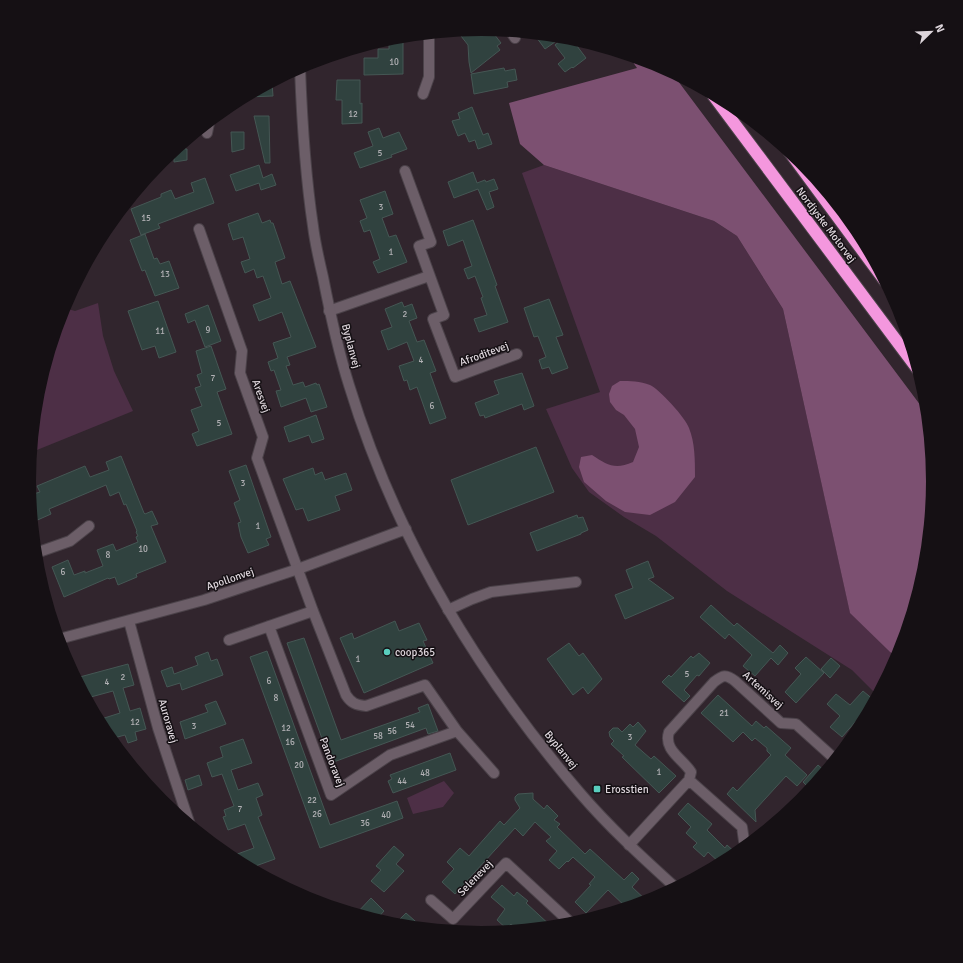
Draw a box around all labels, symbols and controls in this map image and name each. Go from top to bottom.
north arrow [911,12,951,52]
text: N [932,22,947,34]
house number: 10 [389,57,399,68]
house number: 12 [348,109,358,120]
house number: 5 [378,148,383,159]
street label: Nordjyske Motorvej [793,185,859,265]
house number: 3 [379,202,384,213]
house number: 15 [141,213,151,224]
house number: 1 [389,247,394,258]
house number: 13 [160,269,170,280]
house number: 2 [403,309,408,320]
street label: Byplanvej [339,322,363,370]
house number: 9 [206,325,211,336]
house number: 11 [155,326,165,337]
street label: Afroditevej [458,339,510,369]
house number: 4 [419,355,424,366]
house number: 7 [211,373,216,384]
street label: Aresvej [249,378,273,414]
house number: 6 [430,401,435,412]
house number: 5 [217,418,222,429]
house number: 3 [241,478,246,489]
house number: 1 [256,521,261,532]
house number: 10 [138,544,148,555]
house number: 8 [106,550,111,561]
street label: Apollonvej [204,565,256,593]
house number: 6 [61,567,66,578]
place label: coop365 [395,646,435,659]
marker: coop365 [382,647,392,657]
house number: 1 [356,654,361,665]
street label: Artemisvej [740,668,786,712]
house number: 5 [685,669,690,680]
house number: 2 [121,672,126,683]
house number: 6 [267,676,272,687]
house number: 4 [105,677,110,688]
house number: 8 [274,693,279,704]
street label: Auroravej [156,698,180,744]
house number: 21 [719,708,729,719]
house number: 12 [130,717,140,728]
house number: 54 [405,720,415,731]
house number: 3 [192,721,197,732]
house number: 12 [281,723,291,734]
house number: 56 [387,726,397,737]
street label: Byplanvej [542,728,580,772]
house number: 58 [373,731,383,742]
house number: 3 [628,732,633,743]
street label: Pandoravej [317,735,347,789]
house number: 16 [285,737,295,748]
house number: 20 [294,760,304,771]
house number: 1 [657,767,662,778]
house number: 48 [420,768,430,779]
house number: 44 [397,776,407,787]
place label: Erosstien [605,783,649,796]
marker: Erosstien [592,784,602,794]
house number: 22 [307,795,317,806]
house number: 7 [238,804,243,815]
house number: 26 [312,809,322,820]
house number: 40 [381,810,391,821]
house number: 36 [360,818,370,829]
street label: Selenevej [455,857,495,899]

